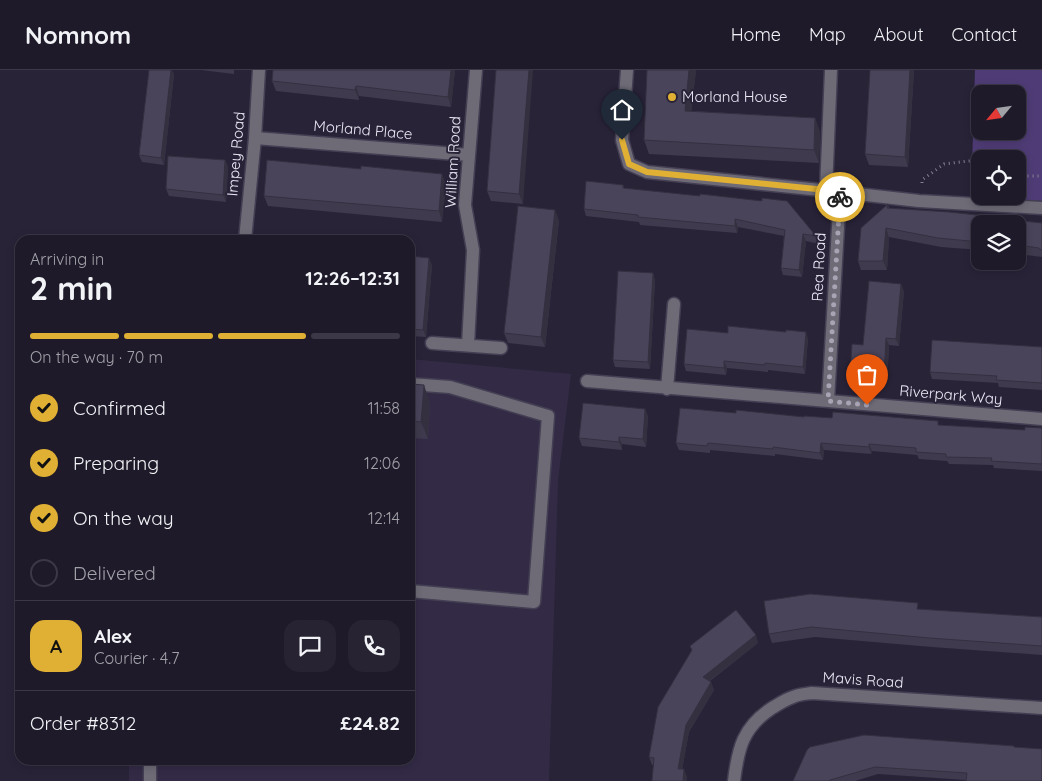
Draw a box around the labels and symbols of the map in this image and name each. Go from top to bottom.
north arrow [971,85,1026,140]
place label: Morland House [682,87,788,106]
pin [601,89,643,140]
marker: Morland House [666,91,678,103]
street label: Impey Road [222,111,249,197]
street label: Morland Place [313,116,413,143]
street label: William Road [441,116,464,208]
courier [815,172,865,222]
street label: Rea Road [807,232,830,302]
pin [846,354,888,405]
street label: Riverpark Way [899,381,1003,408]
street label: Mavis Road [822,667,904,692]

